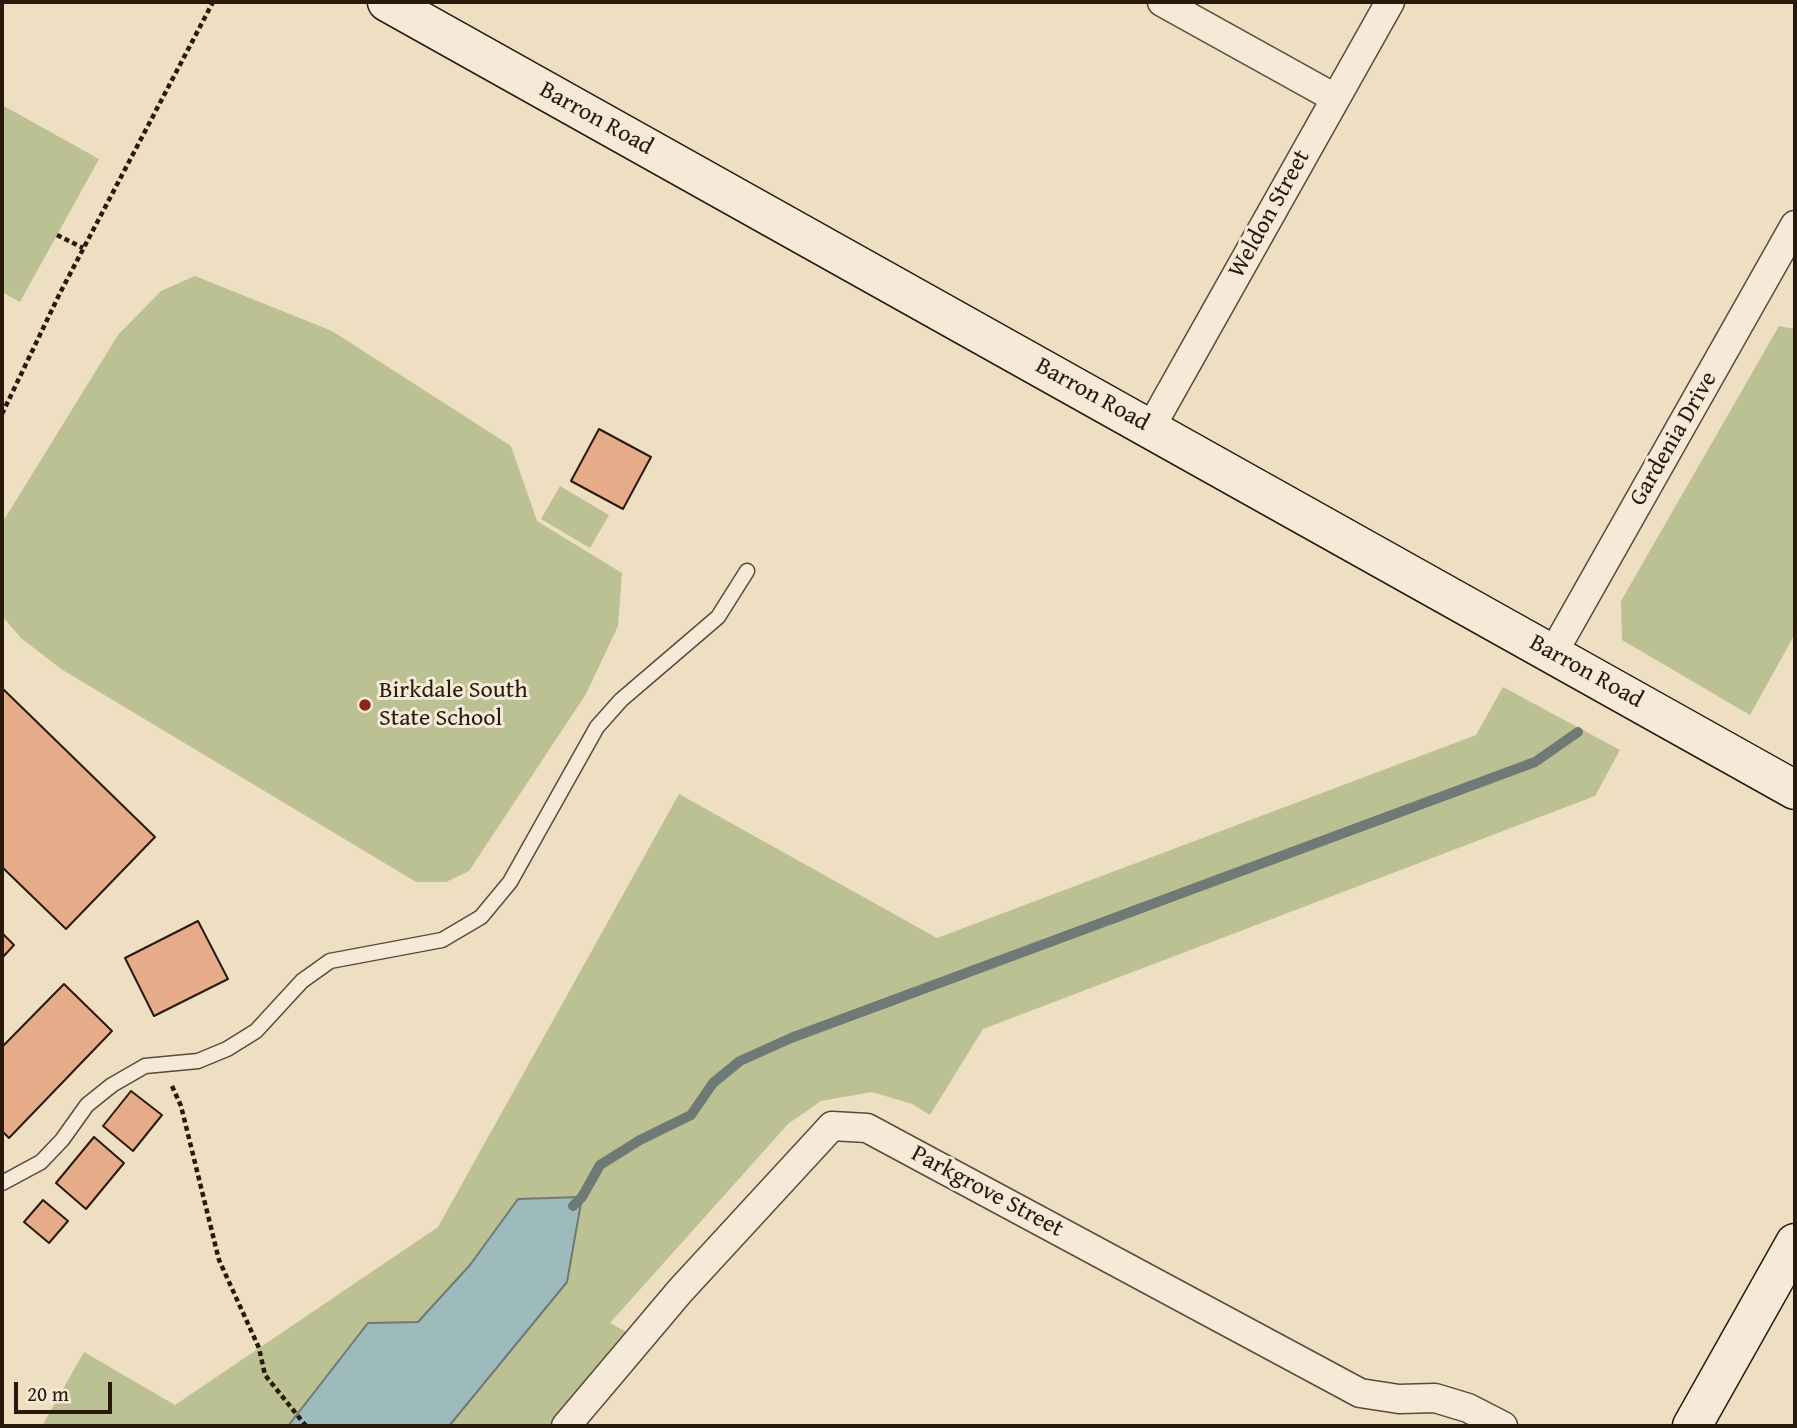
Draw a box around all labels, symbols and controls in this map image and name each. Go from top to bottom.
street label: Barron Road [534,76,658,162]
street label: Weldon Street [1223,145,1317,283]
street label: Barron Road [1030,352,1154,438]
street label: Gardenia Drive [1624,367,1724,511]
street label: Barron Road [1524,629,1648,715]
place label: Birkdale South State School [379,677,528,733]
marker: Birkdale South State School [357,697,373,713]
street label: Parkgrove Street [906,1140,1068,1244]
scale bar [18,1368,116,1412]
text: 20 m [27,1378,69,1409]

